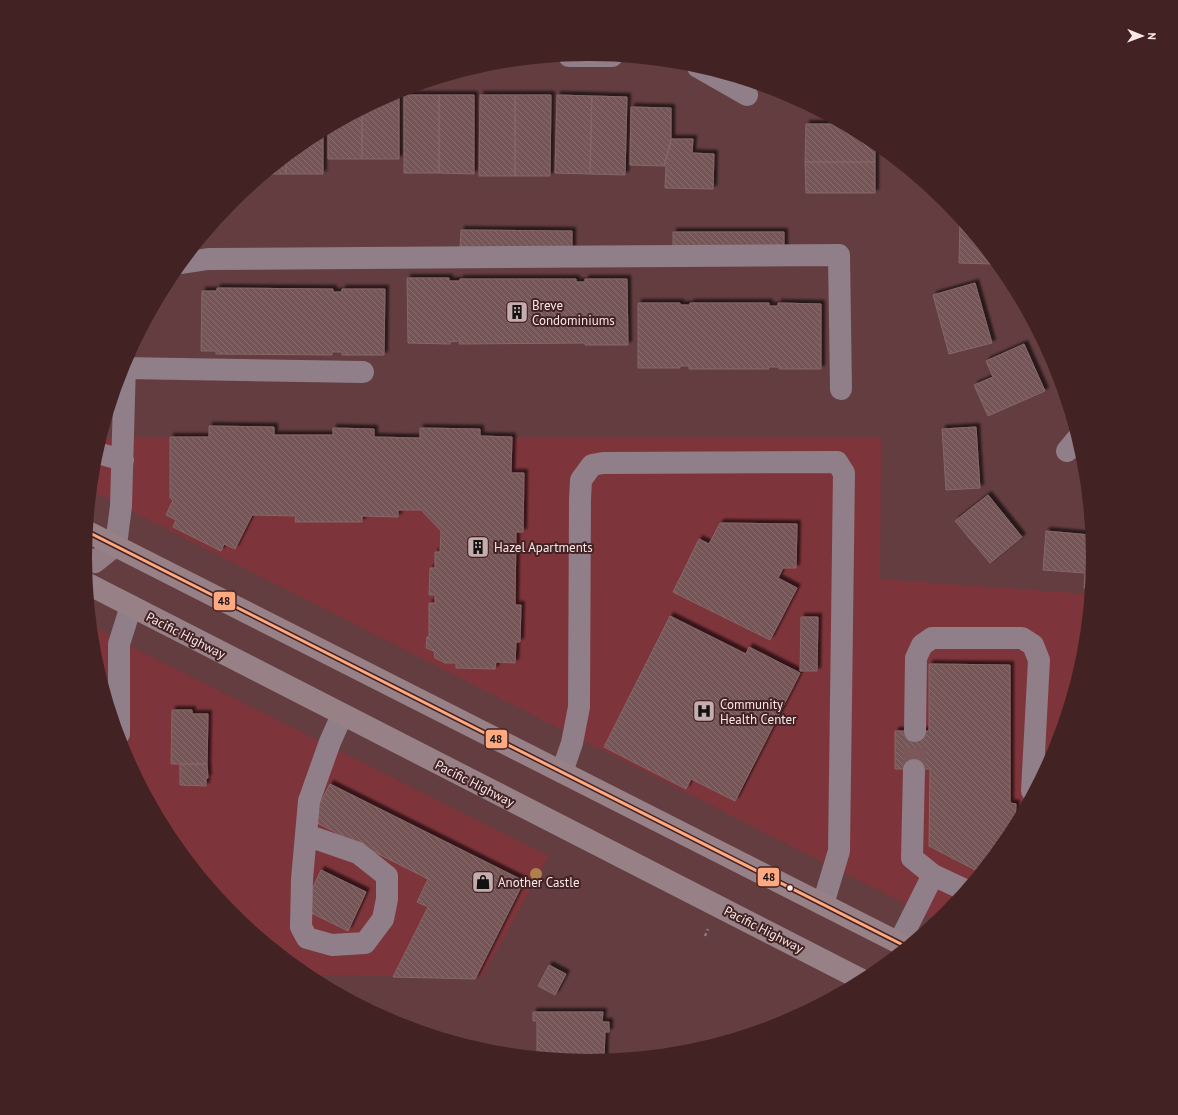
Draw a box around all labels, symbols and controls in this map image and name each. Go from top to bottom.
north arrow [1122,16,1162,56]
text: N [1145,32,1159,40]
place label: Breve Condominiums [532,297,615,329]
building icon: Breve Condominiums [504,299,530,325]
building icon: Hazel Apartments [465,534,491,560]
place label: Hazel Apartments [494,539,593,556]
line badge: 48 [213,591,236,611]
text: 48 [218,594,230,608]
street label: Pacific Highway [143,608,228,663]
place label: Community Health Center [720,696,797,728]
hospital icon: Community Health Center [691,698,717,724]
line badge: 48 [485,729,508,749]
text: 48 [490,732,502,746]
street label: Pacific Highway [432,756,517,811]
line badge: 48 [757,867,780,887]
shop icon: Another Castle [470,869,496,895]
text: 48 [763,870,775,884]
place label: Another Castle [498,874,580,891]
unlabelled marker [785,883,795,893]
street label: Pacific Highway [721,902,806,957]

